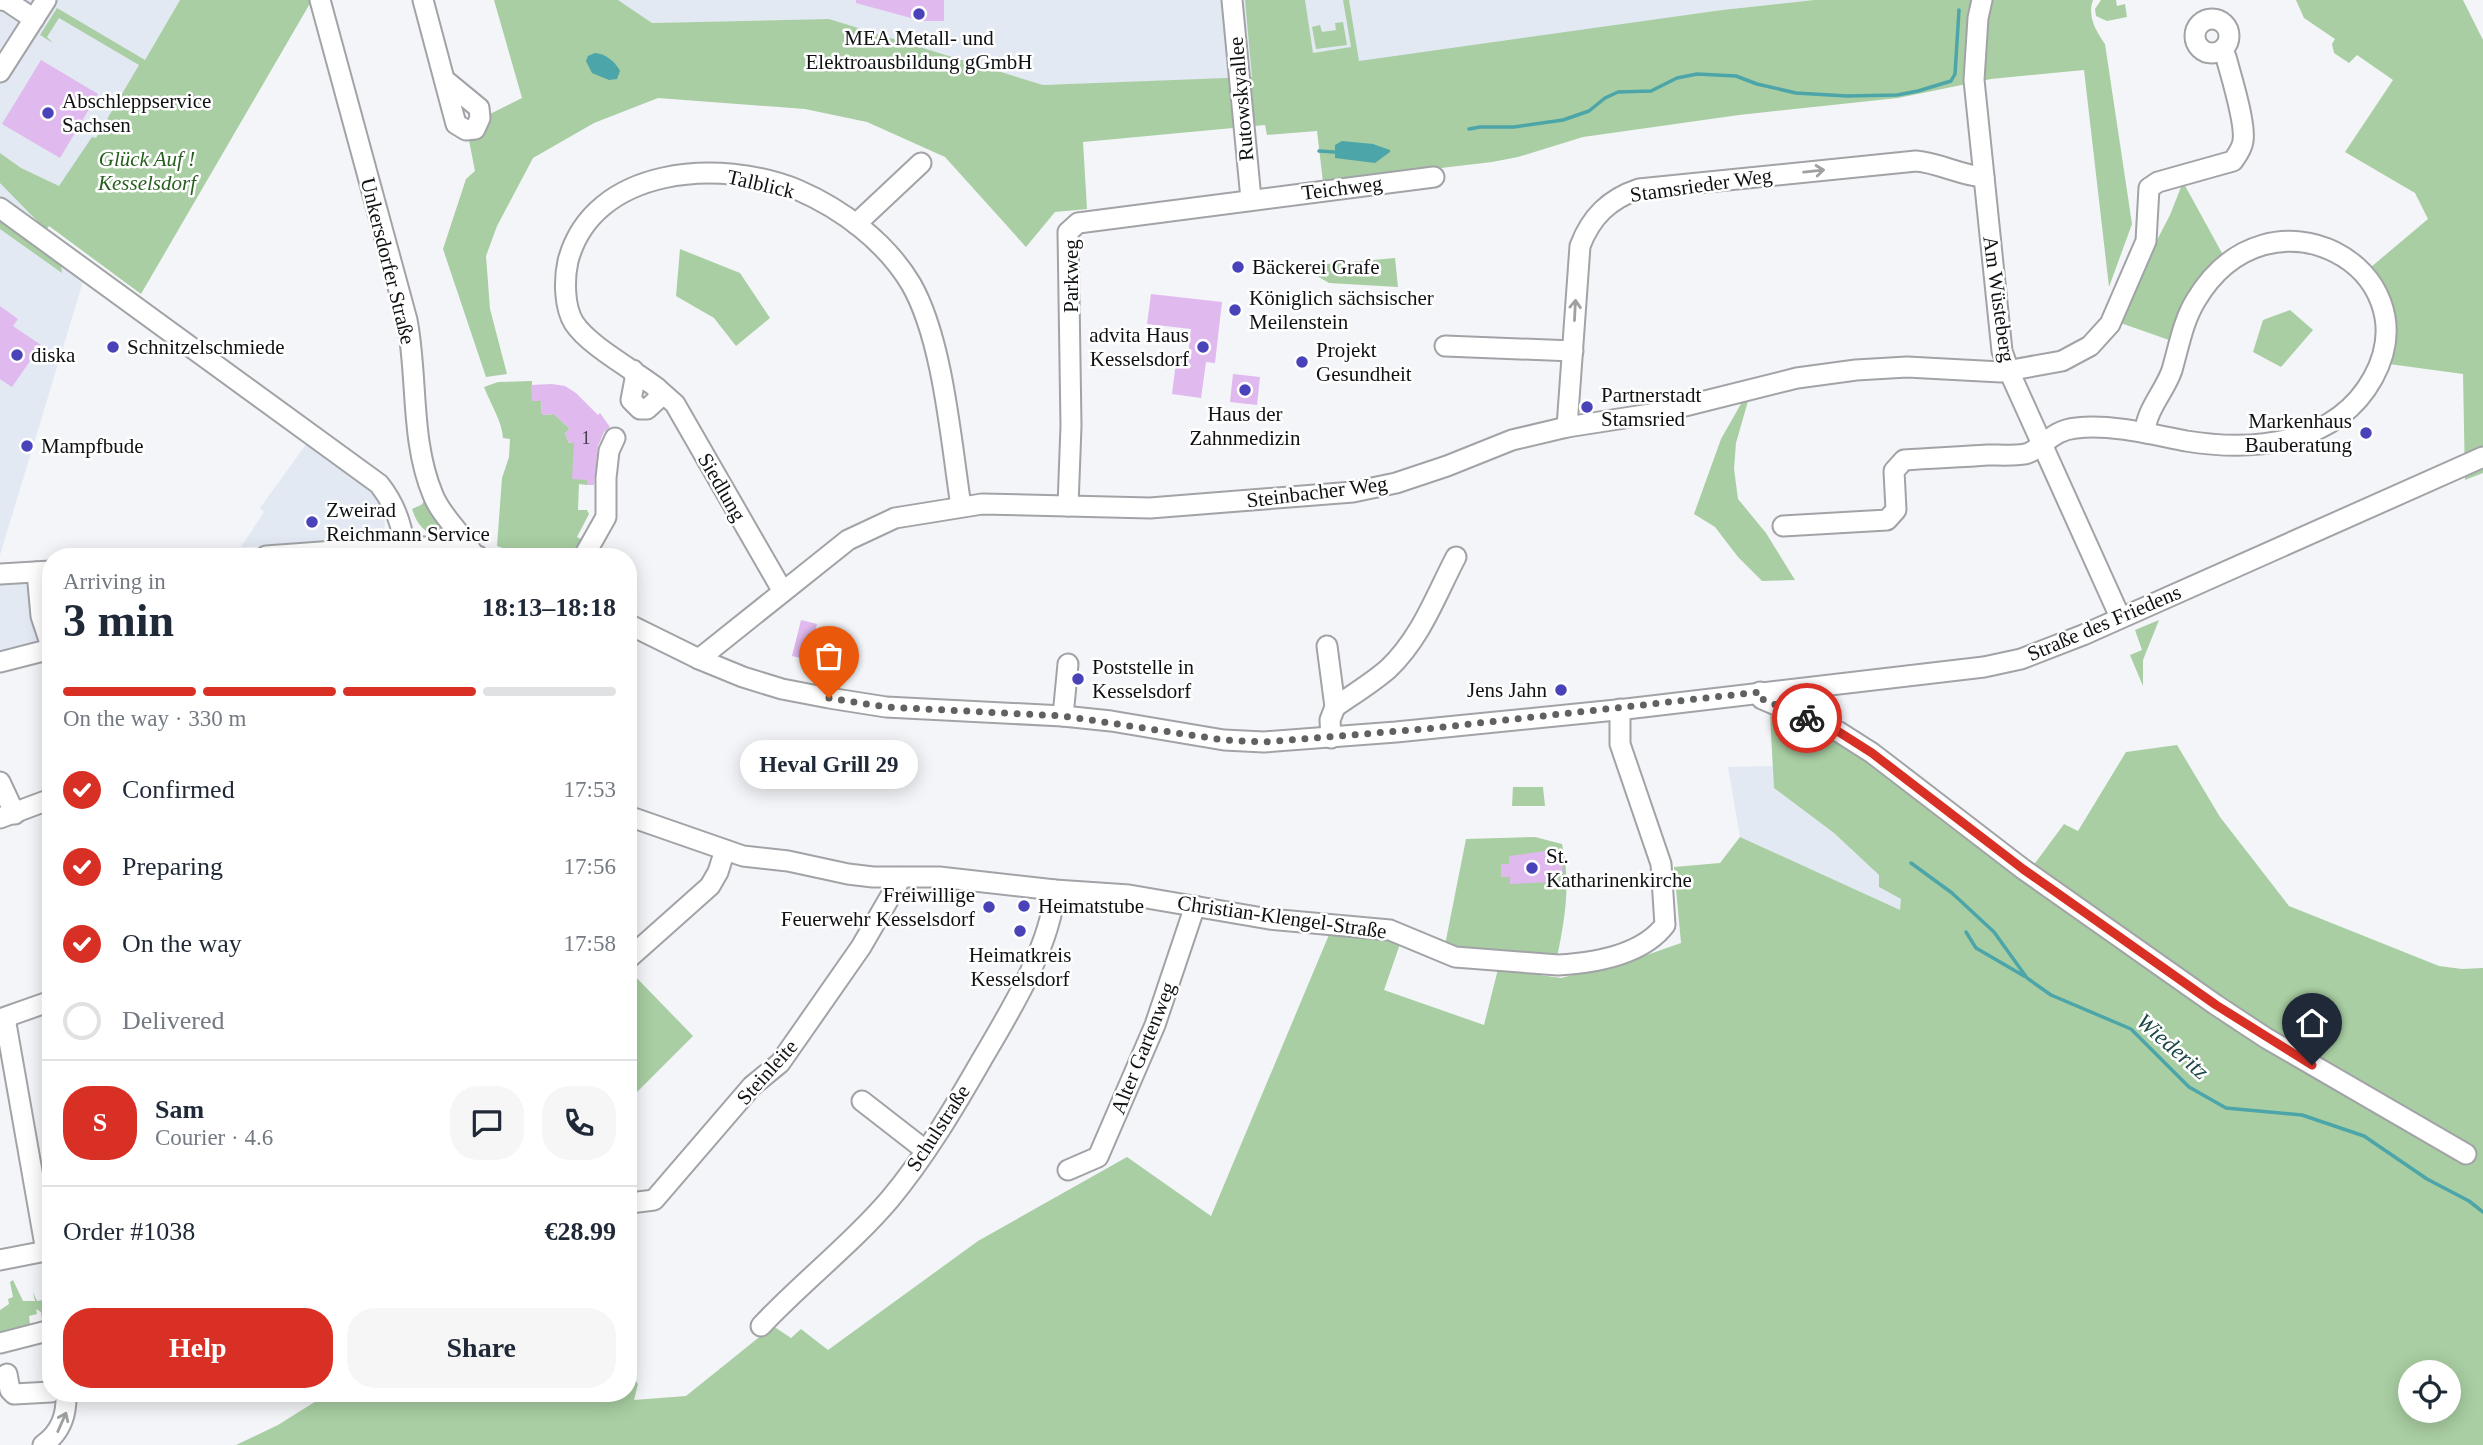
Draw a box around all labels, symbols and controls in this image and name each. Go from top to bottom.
marker: MEA Metall- und Elektroausbildung gGmbH [911,6,927,22]
place label: MEA Metall- und Elektroausbildung gGmbH [806,26,1032,74]
street label: Rutowskyallee [1224,36,1258,162]
place label: Abschleppservice Sachsen [62,89,211,137]
marker: Abschleppservice Sachsen [40,105,56,121]
park label: Glück Auf ! Kesselsdorf [97,147,199,195]
street label: Stamsrieder Weg [1628,163,1774,207]
one-way arrow [1802,164,1824,177]
street label: Talblick [725,165,798,204]
street label: Teichweg [1300,171,1384,205]
street label: Unkersdorfer Straße [356,175,420,347]
street label: Am Wüsteberg [1978,234,2020,364]
street label: Parkweg [1059,239,1083,313]
place label: Bäckerei Grafe [1252,255,1380,279]
marker: Bäckerei Grafe [1230,259,1246,275]
place label: Königlich sächsischer Meilenstein [1249,286,1434,334]
one-way arrow [1568,298,1581,321]
marker: Königlich sächsischer Meilenstein [1227,302,1243,318]
place label: advita Haus Kesselsdorf [1089,323,1189,371]
place label: Schnitzelschmiede [127,335,284,359]
place label: Projekt Gesundheit [1316,338,1412,386]
marker: Schnitzelschmiede [105,339,121,355]
marker: advita Haus Kesselsdorf [1195,339,1211,355]
place label: diska [31,343,76,367]
marker: diska [9,347,25,363]
marker: Projekt Gesundheit [1294,354,1310,370]
marker: Haus der Zahnmedizin [1237,382,1253,398]
place label: Partnerstadt Stamsried [1601,383,1701,431]
marker: Partnerstadt Stamsried [1579,399,1595,415]
place label: Haus der Zahnmedizin [1190,402,1301,450]
place label: Markenhaus Bauberatung [2245,409,2353,457]
marker: Markenhaus Bauberatung [2358,425,2374,441]
house number: 1 [582,428,591,448]
place label: Mampfbude [41,434,144,458]
marker: Mampfbude [19,438,35,454]
street label: Siedlung [693,449,751,526]
street label: Steinbacher Weg [1245,471,1389,513]
place label: Zweirad Reichmann Service [326,498,490,546]
marker: Zweirad Reichmann Service [304,514,320,530]
text: Arriving in [63,569,166,594]
street label: Straße des Friedens [2024,580,2184,666]
text: 18:13–18:18 [482,593,616,622]
text: 3 min [63,595,174,646]
pin [799,626,859,698]
icon: bag [810,637,848,675]
place label: Poststelle in Kesselsdorf [1092,655,1195,703]
marker: Poststelle in Kesselsdorf [1070,671,1086,687]
place label: Jens Jahn [1467,678,1547,702]
marker: Jens Jahn [1553,682,1569,698]
courier [1772,683,1842,753]
icon: bike [1788,699,1826,737]
text: On the way · 330 m [63,706,246,731]
callout: Heval Grill 29 [740,740,918,789]
text: Heval Grill 29 [759,752,899,777]
icon: check [63,771,101,809]
text: Confirmed [122,775,235,804]
text: 17:53 [564,777,616,802]
place label: St. Katharinenkirche [1546,844,1692,892]
icon: check [63,848,101,886]
text: Preparing [122,852,223,881]
text: 17:56 [564,854,616,879]
marker: St. Katharinenkirche [1524,860,1540,876]
place label: Freiwillige Feuerwehr Kesselsdorf [781,883,975,931]
street label: Christian-Klengel-Straße [1176,890,1388,944]
place label: Heimatstube [1038,894,1144,918]
marker: Heimatstube [1016,898,1032,914]
marker: Freiwillige Feuerwehr Kesselsdorf [981,899,997,915]
marker: Heimatkreis Kesselsdorf [1012,923,1028,939]
icon: check [63,925,101,963]
text: On the way [122,929,242,958]
text: 17:58 [564,931,616,956]
place label: Heimatkreis Kesselsdorf [969,943,1071,991]
street label: Alter Gartenweg [1106,978,1181,1118]
pin [2282,993,2342,1065]
icon: home [2293,1004,2331,1042]
text: Delivered [122,1006,225,1035]
water label: Wiederitz [2132,1008,2214,1084]
street label: Steinleite [732,1034,802,1110]
street label: Schulstraße [901,1080,975,1176]
button: chat [450,1086,524,1160]
button: phone [542,1086,616,1160]
text: Sam [155,1095,204,1124]
text: S [93,1108,107,1137]
text: Courier · 4.6 [155,1125,273,1150]
text: Order #1038 [63,1217,195,1246]
text: €28.99 [545,1217,616,1246]
button: Help [63,1308,333,1388]
button: Share [347,1308,616,1388]
map controls [2398,1360,2461,1423]
button: locate [2398,1360,2461,1423]
one-way arrow [56,1412,69,1433]

